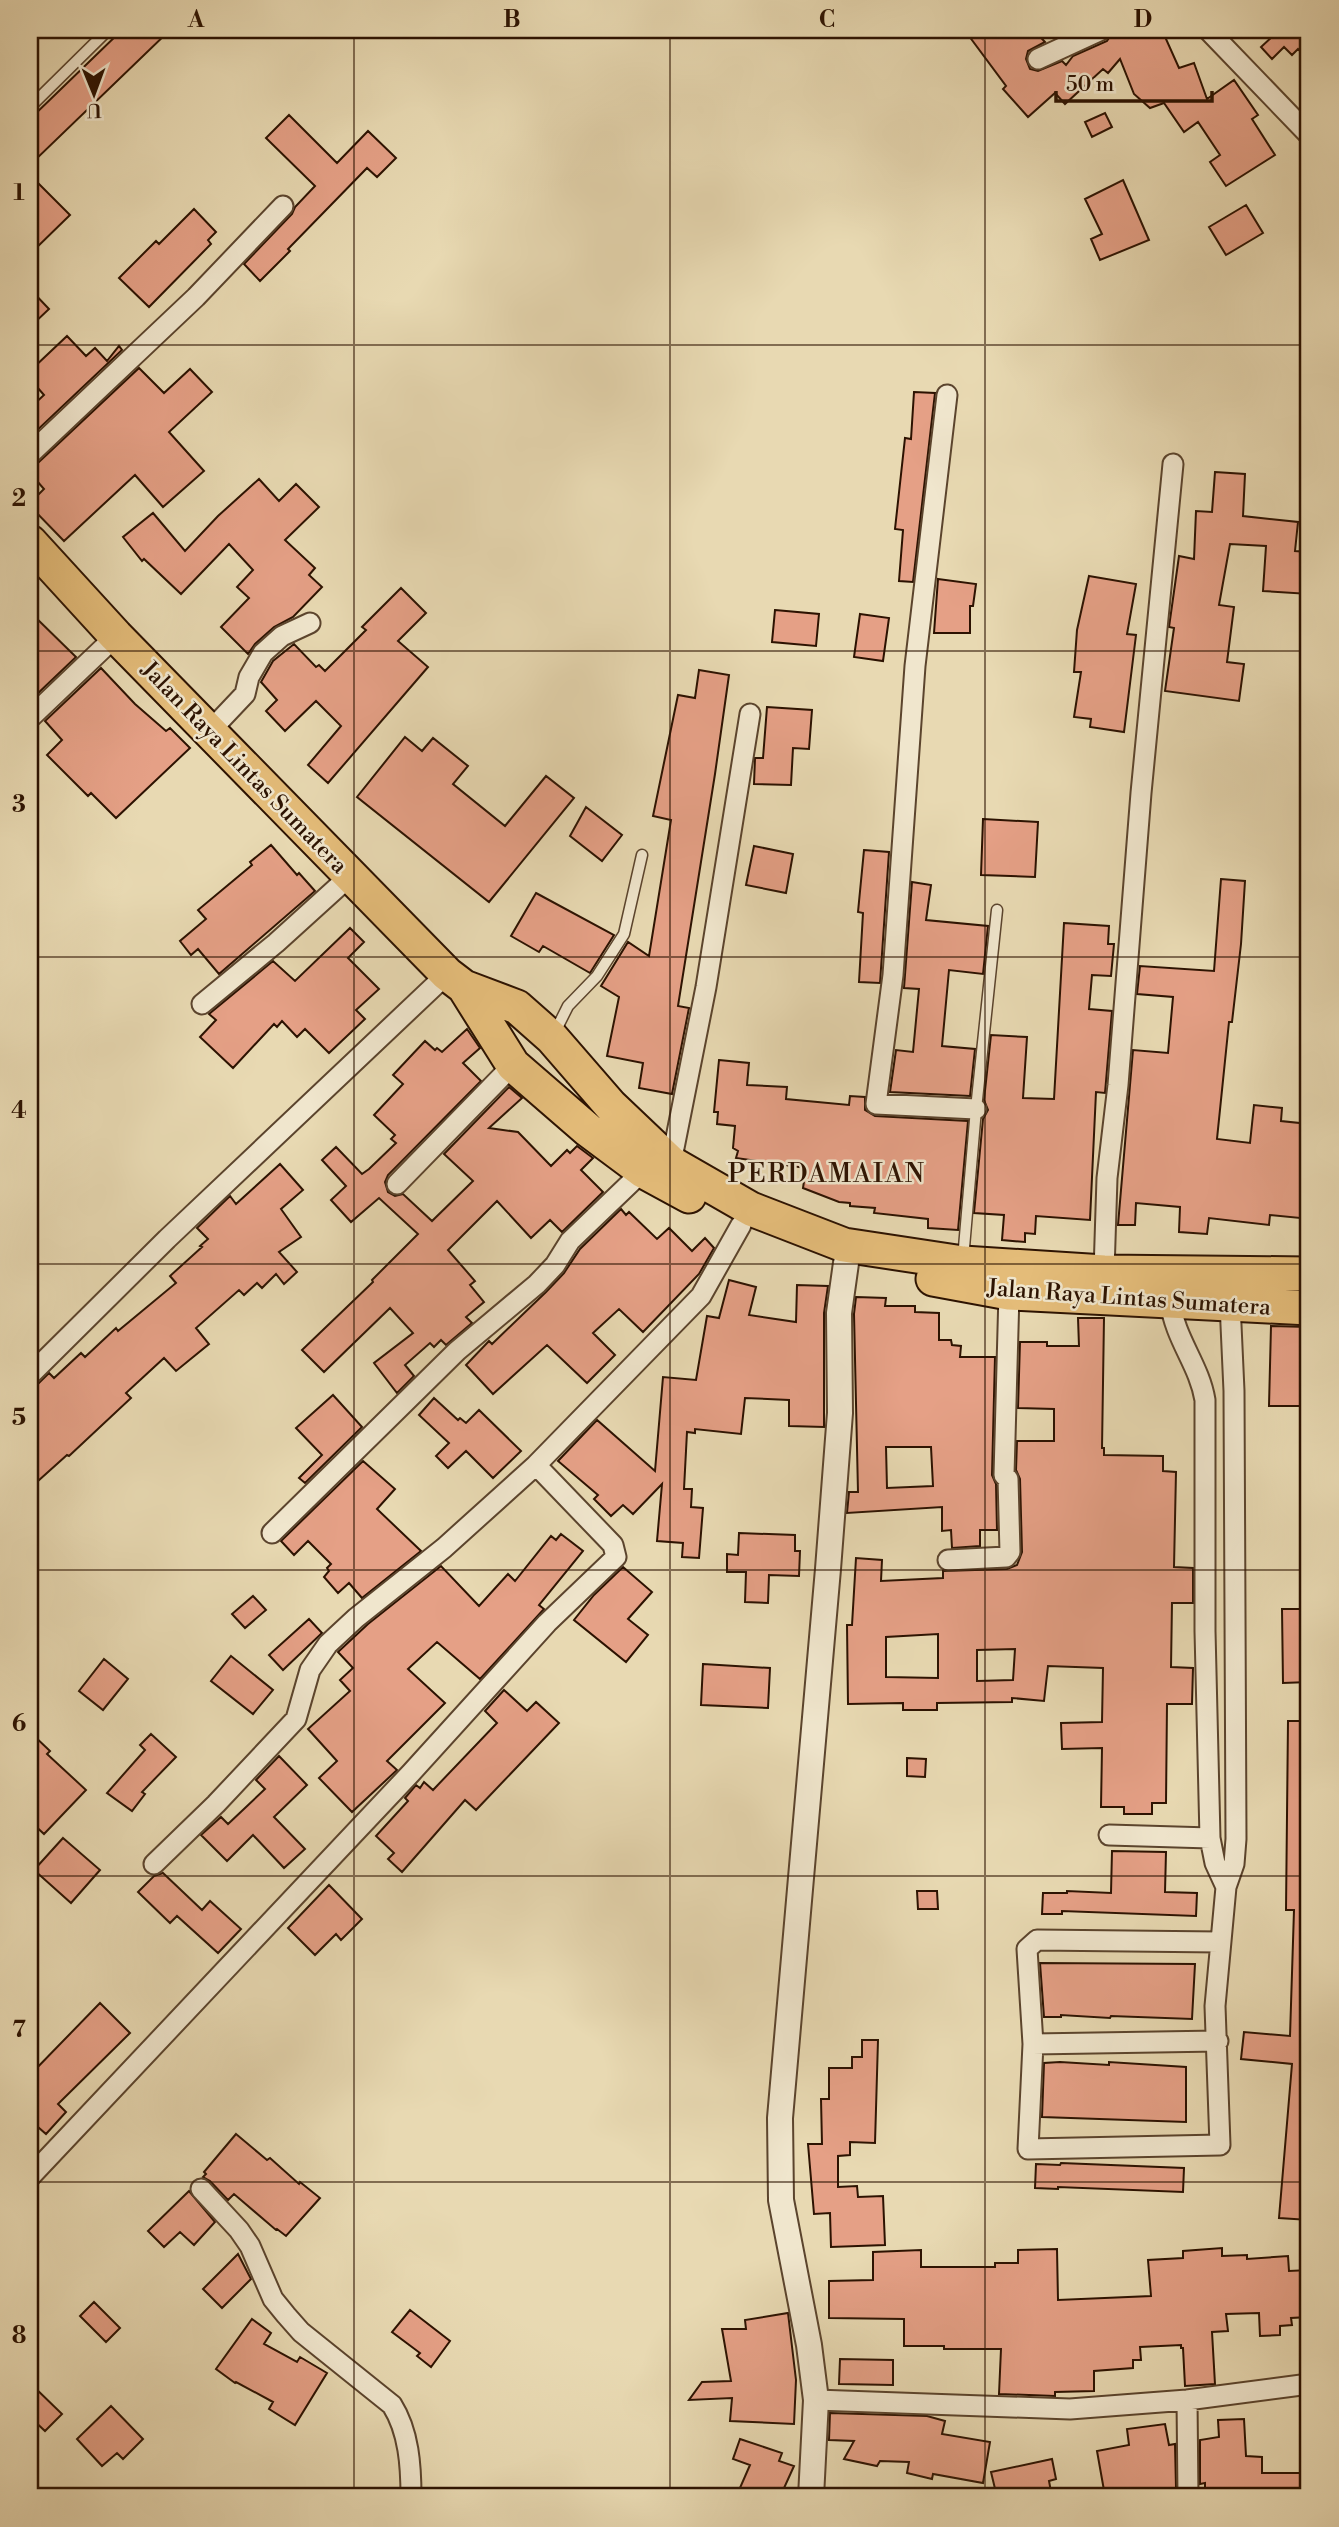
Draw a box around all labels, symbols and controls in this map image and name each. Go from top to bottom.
text: A [187,6,205,34]
text: B [503,6,521,34]
text: C [819,6,835,34]
text: D [1134,6,1152,34]
north arrow [60,60,130,130]
scale bar [1056,60,1211,104]
text: 50 m [1066,72,1114,98]
text: U [86,98,102,122]
text: 1 [13,179,25,207]
text: 2 [12,485,26,513]
street label: Jalan Raya Lintas Sumatera [135,655,353,880]
text: 3 [12,791,26,819]
text: 4 [11,1097,27,1125]
district label: PERDAMAIAN [728,1158,926,1190]
street label: Jalan Raya Lintas Sumatera [985,1274,1272,1322]
text: 5 [12,1404,26,1432]
text: 6 [12,1710,26,1738]
text: 7 [12,2016,26,2044]
text: 8 [12,2322,26,2350]

